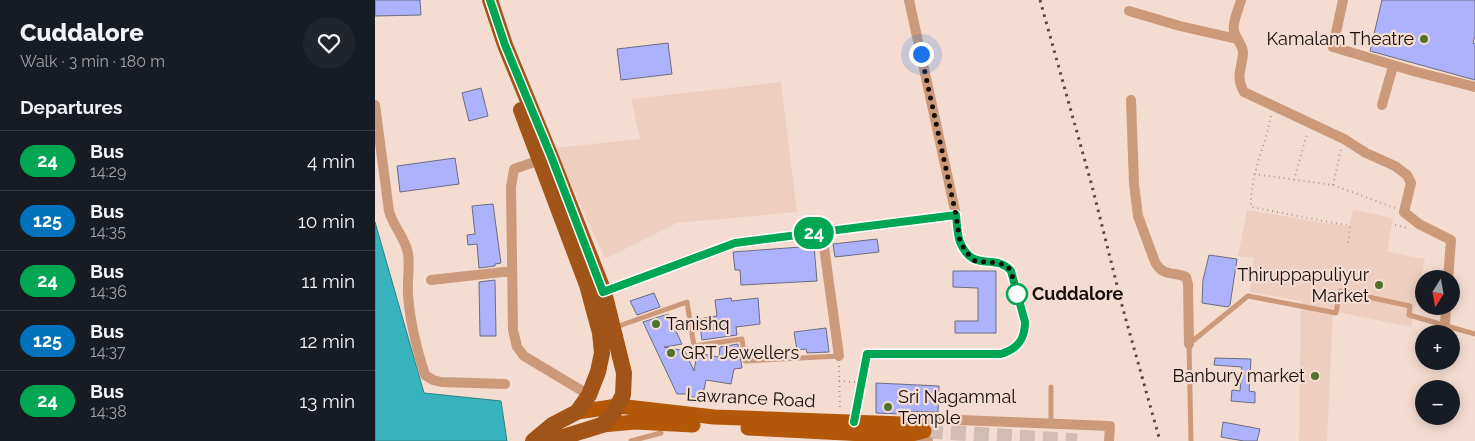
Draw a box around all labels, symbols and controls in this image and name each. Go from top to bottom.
button: heart [303,17,355,69]
text: Cuddalore [20,18,144,47]
place label: Kamalam Theatre [1267,28,1414,49]
marker: Kamalam Theatre [1418,33,1430,45]
your location [909,42,934,67]
text: Walk · 3 min · 180 m [20,52,165,71]
text: Departures [20,96,122,118]
text: Bus [90,140,124,162]
text: 24 [37,150,58,171]
text: 4 min [307,150,355,172]
text: 14:29 [90,162,126,181]
text: Bus [90,200,124,222]
text: 125 [33,210,62,231]
text: 10 min [298,210,355,232]
line badge: 24 [791,217,837,249]
text: 14:35 [90,222,126,241]
text: 24 [804,222,824,243]
text: Bus [90,260,124,282]
place label: Thiruppapuliyur Market [1237,264,1370,306]
text: 24 [37,270,58,291]
text: 11 min [301,270,355,292]
north arrow [1415,270,1460,315]
map controls [1415,270,1460,425]
marker: Thiruppapuliyur Market [1373,279,1385,291]
text: 14:36 [90,282,127,301]
marker: Cuddalore [1006,283,1028,305]
place label: Cuddalore [1032,283,1123,304]
place label: Tanishq [666,313,730,334]
marker: Tanishq [650,318,662,330]
text: Bus [90,320,124,342]
button: + [1415,325,1460,370]
text: 125 [33,330,62,351]
text: 12 min [299,330,355,352]
text: 14:37 [90,342,126,361]
place label: GRT Jewellers [681,342,799,363]
marker: GRT Jewellers [665,347,677,359]
place label: Banbury market [1172,365,1305,386]
marker: Banbury market [1309,370,1321,382]
text: Bus [90,380,124,402]
button: − [1415,380,1460,425]
street label: Lawrance Road [686,384,816,411]
place label: Sri Nagammal Temple [898,386,1016,428]
text: 24 [37,390,58,411]
text: 13 min [299,390,355,412]
marker: Sri Nagammal Temple [882,401,894,413]
text: 14:38 [90,402,127,421]

